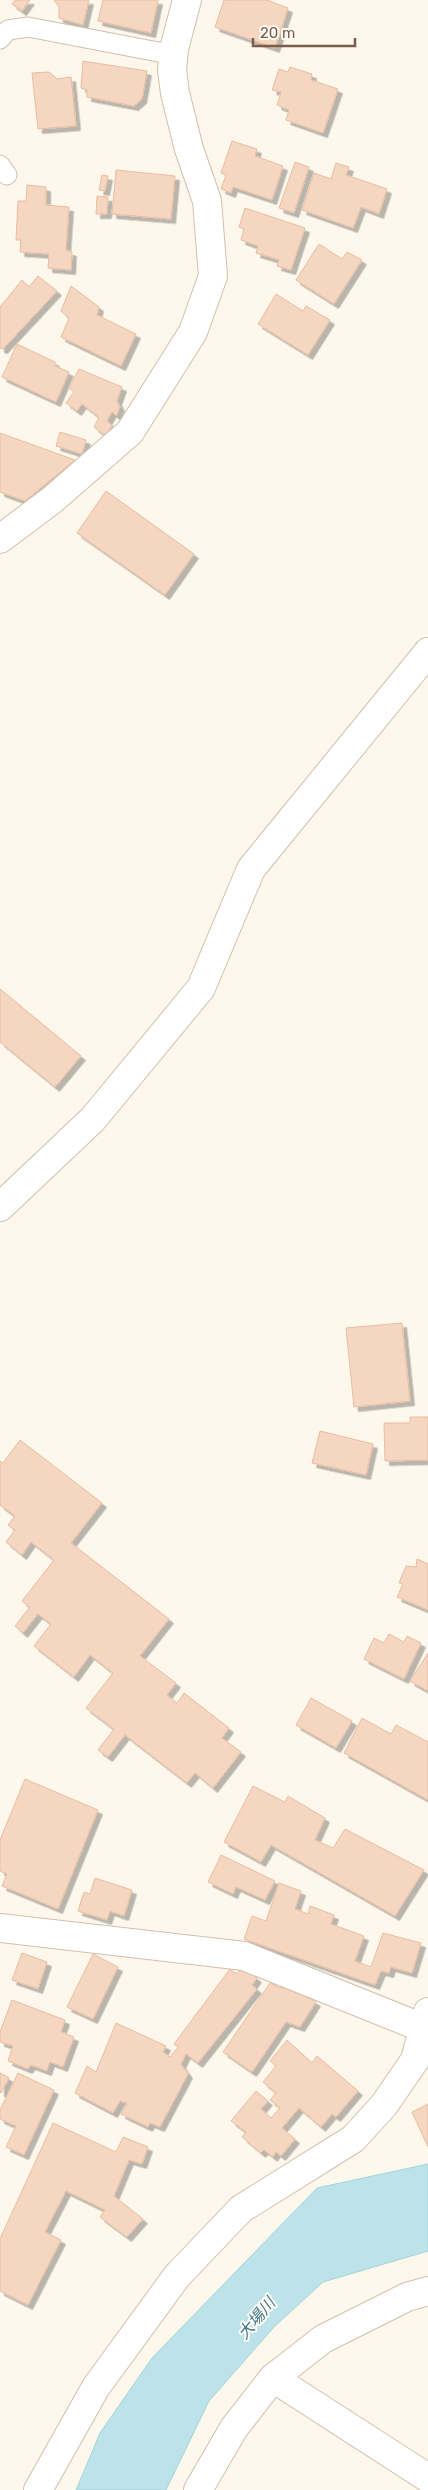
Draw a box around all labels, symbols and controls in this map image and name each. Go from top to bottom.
scale bar [253,15,356,47]
text: 20 m [260,24,295,42]
water label: 大場川 [234,2292,280,2343]

